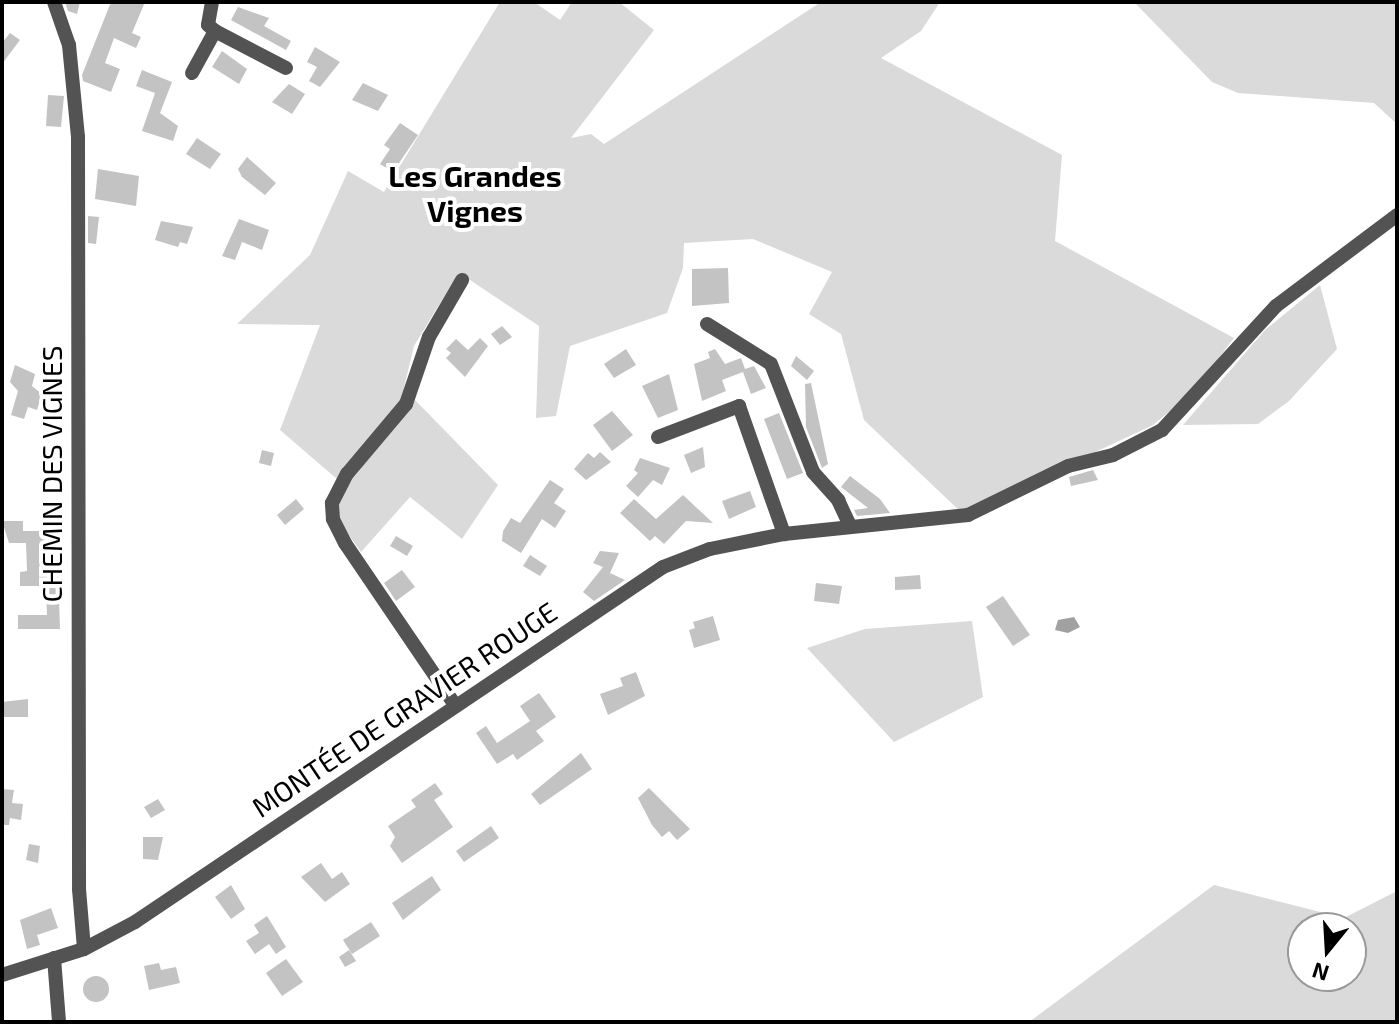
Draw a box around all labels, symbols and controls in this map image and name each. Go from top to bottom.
district label: Les Grandes Vignes [388,157,562,228]
street label: CHEMIN DES VIGNES [34,345,68,603]
street label: MONTÉE DE GRAVIER ROUGE [245,594,563,824]
north arrow [1287,912,1367,992]
text: N [1309,958,1332,988]

